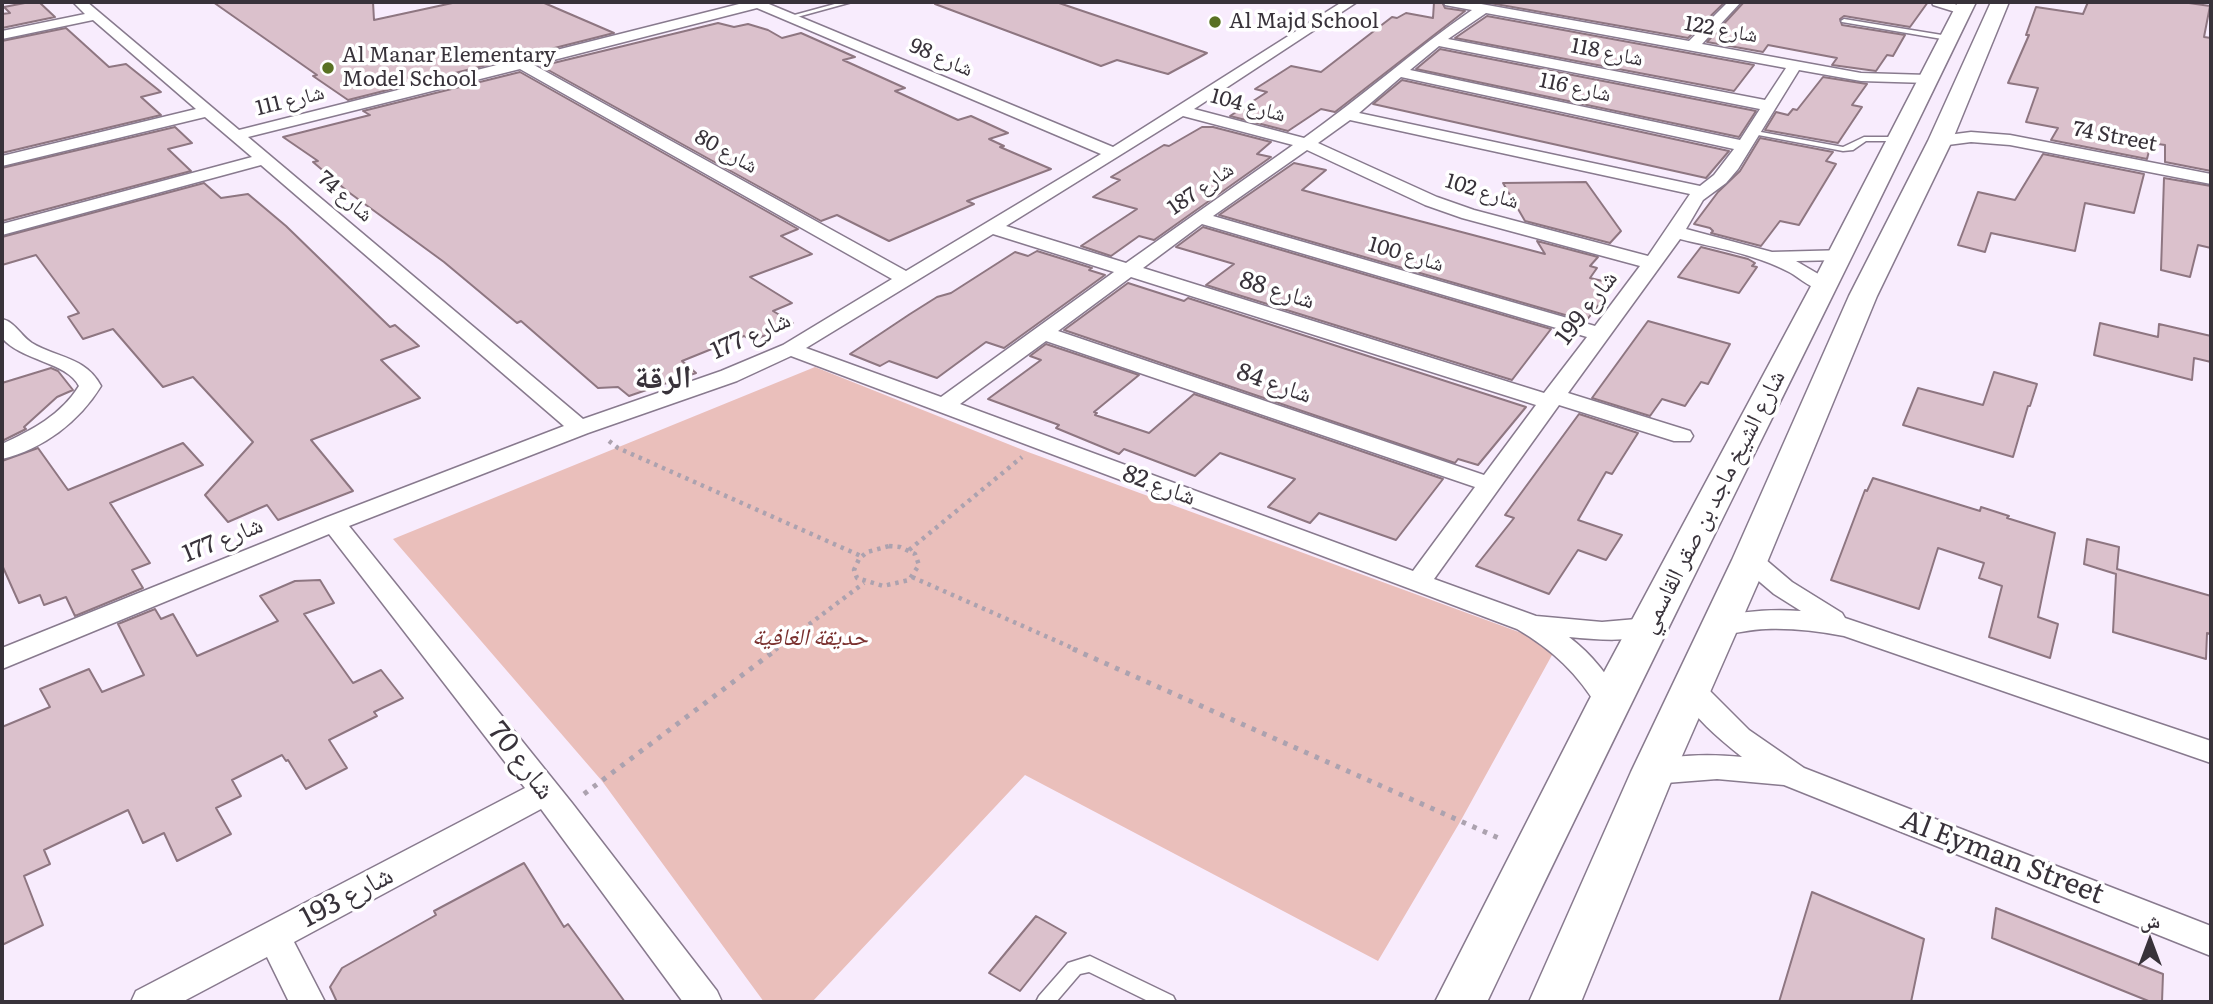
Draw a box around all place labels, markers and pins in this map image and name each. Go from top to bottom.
place label: Al Majd School [1229,9,1379,35]
marker: Al Majd School [1207,14,1223,30]
place label: Al Manar Elementary Model School [342,43,556,93]
marker: Al Manar Elementary Model School [320,60,336,76]

